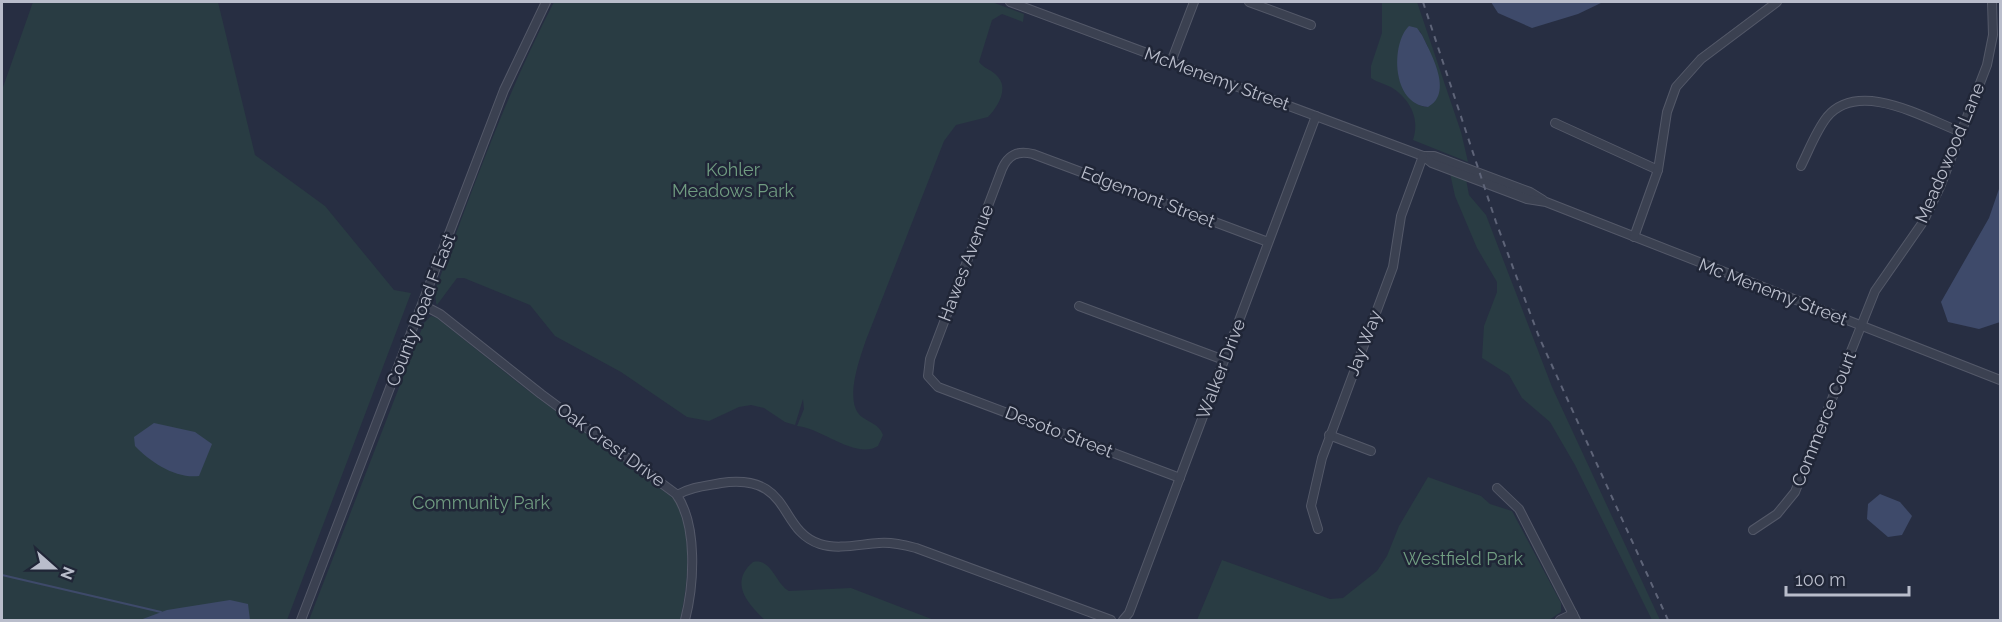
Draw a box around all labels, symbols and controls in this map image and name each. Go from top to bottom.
street label: McMenemy Street [1142,43,1293,115]
street label: Meadowood Lane [1910,79,1989,226]
park label: Kohler Meadows Park [672,159,794,201]
street label: Edgemont Street [1078,161,1218,232]
street label: Hawes Avenue [934,201,998,324]
street label: County Road F East [382,230,459,389]
street label: Mc Menemy Street [1696,254,1850,330]
street label: Jay Way [1341,307,1386,379]
street label: Walker Drive [1192,315,1249,422]
street label: Commerce Court [1787,348,1860,489]
street label: Oak Crest Drive [553,398,670,491]
street label: Desoto Street [1002,401,1116,462]
park label: Community Park [412,492,550,513]
north arrow [24,538,84,598]
park label: Westfield Park [1403,548,1523,569]
scale bar [1786,559,1909,597]
text: N [56,564,79,582]
text: 100 m [1795,569,1846,590]

